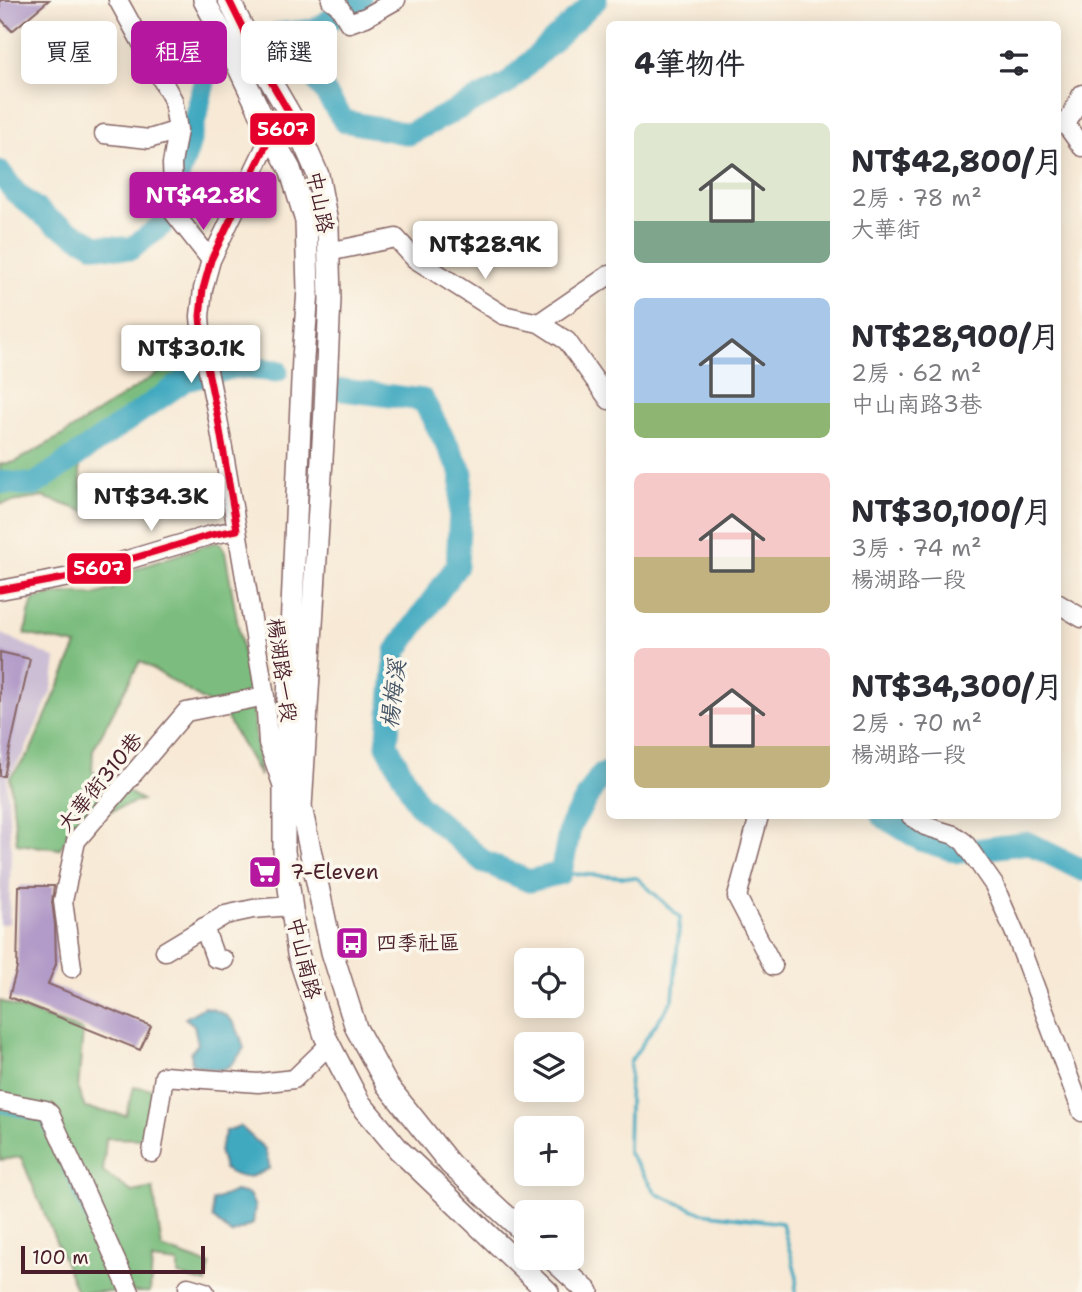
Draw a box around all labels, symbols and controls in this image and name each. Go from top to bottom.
chip: 買屋 [21,21,117,84]
chip: 租屋 [131,21,227,84]
chip: 篩選 [241,21,337,84]
text: 4筆物件 [634,43,745,84]
icon: filters [995,44,1033,82]
line badge: 5607 [249,112,316,146]
text: 5607 [257,117,309,142]
text: NT$42,800/月 [851,141,1063,182]
icon: home [690,151,774,235]
street label: 中山路 [300,168,340,236]
pin: NT$42.8K [131,173,275,232]
text: NT$42.8K [146,180,260,210]
text: 2房 · 78 m² [851,183,982,213]
text: 大華街 [851,214,920,244]
pin: NT$28.9K [413,222,557,281]
text: NT$28.9K [429,229,541,259]
text: NT$28,900/月 [851,316,1060,357]
pin: NT$30.1K [119,326,263,385]
icon: home [690,326,774,410]
text: NT$30.1K [137,333,245,363]
text: 2房 · 62 m² [851,358,981,388]
text: 中山南路3巷 [851,389,982,419]
pin: NT$34.3K [79,474,223,533]
text: NT$34.3K [94,481,208,511]
text: NT$30,100/月 [851,491,1053,532]
icon: home [690,501,774,585]
text: 3房 · 74 m² [851,533,982,563]
line badge: 5607 [66,552,132,585]
text: 5607 [73,556,125,581]
text: 楊湖路一段 [851,564,966,594]
street label: 楊湖路一段 [261,616,303,724]
water label: 楊梅溪 [374,656,412,730]
text: NT$34,300/月 [851,666,1063,707]
icon: home [690,676,774,760]
text: 2房 · 70 m² [851,708,982,738]
street label: 大華街310巷 [51,726,149,838]
text: 楊湖路一段 [851,739,966,769]
supermarket icon: 7-Eleven [246,853,284,891]
place label: 7-Eleven [290,858,379,886]
street label: 中山南路 [281,914,327,1002]
bus stop icon: 四季社區 [333,924,371,962]
place label: 四季社區 [376,929,460,957]
map controls [514,948,584,1270]
button: locate [514,948,584,1018]
button: layers [514,1032,584,1102]
button: + [514,1116,584,1186]
button: − [514,1200,584,1270]
scale bar [21,1243,205,1275]
text: 100 m [32,1245,89,1270]

